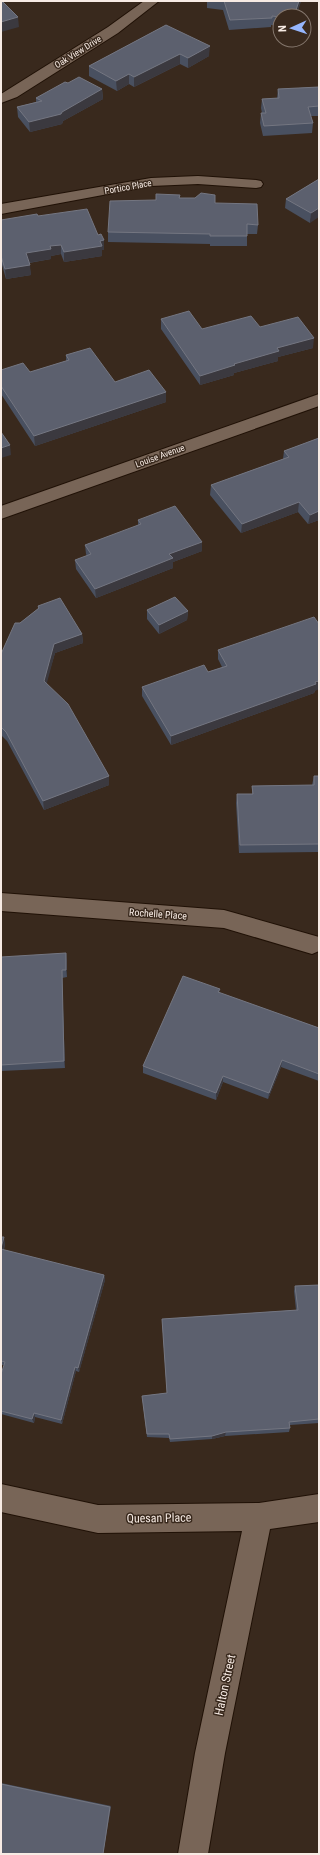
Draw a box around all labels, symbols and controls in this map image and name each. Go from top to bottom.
north arrow [272,8,312,48]
text: N [276,25,289,32]
street label: Oak View Drive [53,34,103,70]
street label: Portico Place [104,178,152,196]
street label: Louise Avenue [134,442,186,470]
street label: Rochelle Place [129,906,188,922]
street label: Quesan Place [127,1510,192,1526]
street label: Halton Street [212,1653,238,1717]

